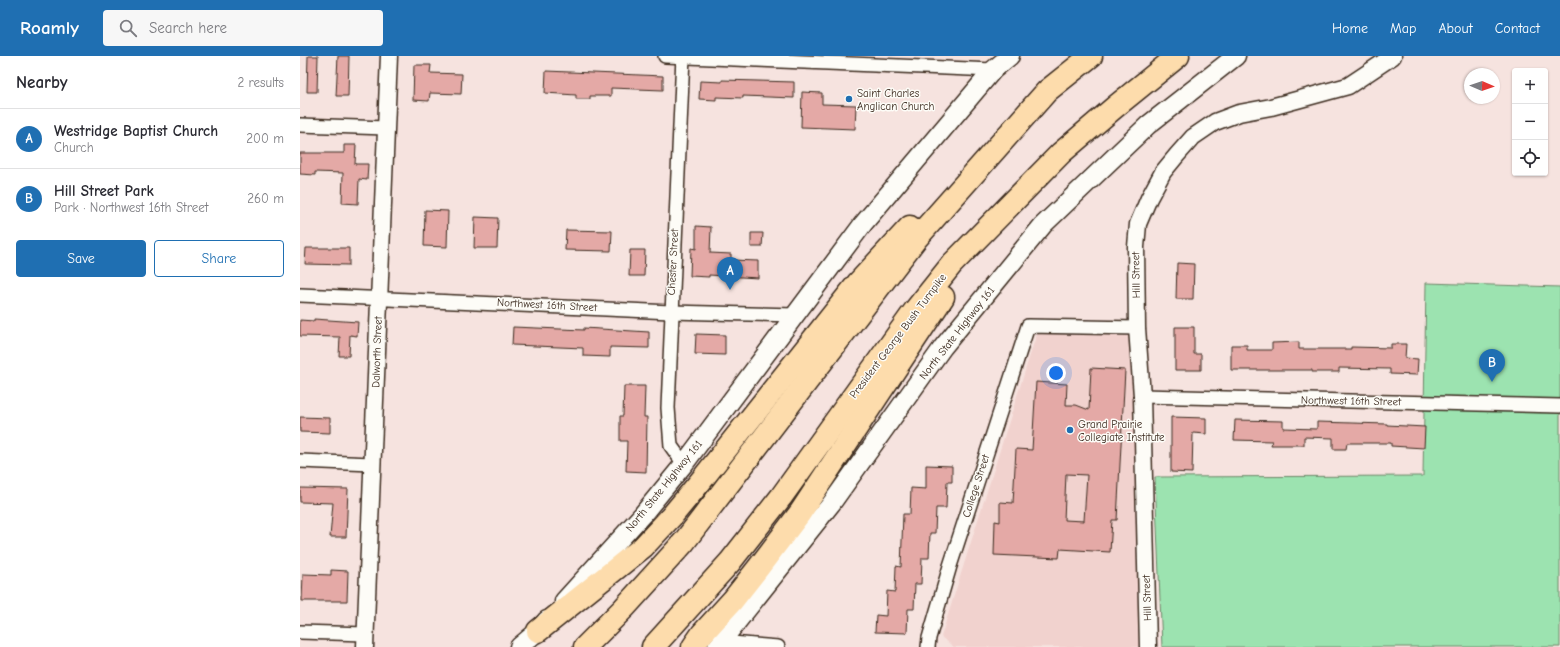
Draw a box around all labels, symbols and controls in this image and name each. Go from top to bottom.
search box [103,10,383,46]
text: Roamly [20,17,79,39]
icon: search [117,17,139,39]
text: Search here [149,19,227,37]
text: Home [1332,20,1368,37]
text: Map [1390,20,1416,37]
text: About [1438,20,1473,37]
text: Contact [1495,20,1540,37]
north arrow [1464,68,1500,104]
map controls [1512,68,1548,176]
button: + [1512,68,1548,104]
text: Nearby [16,73,67,92]
text: 2 results [237,75,284,90]
place label: Saint Charles Anglican Church [857,87,935,113]
marker: Saint Charles Anglican Church [844,94,854,104]
button: − [1512,104,1548,140]
text: Westridge Baptist Church [54,122,218,140]
text: A [25,131,33,146]
text: 200 m [246,131,284,146]
text: Church [54,140,94,155]
button: locate [1512,140,1548,176]
text: Hill Street Park [54,182,154,200]
text: B [25,191,33,206]
text: 260 m [247,191,284,206]
text: Park · Northwest 16th Street [54,200,208,215]
street label: Chester Street [665,228,681,296]
button: Save [16,240,146,277]
button: Share [154,240,284,277]
street label: Hill Street [1129,251,1143,298]
pin: A [717,257,743,290]
street label: President George Bush Turnpike [847,271,949,401]
street label: North State Highway 161 [917,284,997,382]
street label: Northwest 16th Street [497,296,598,314]
street label: Dalworth Street [369,315,385,388]
pin: B [1479,349,1505,382]
your location [1046,363,1066,383]
street label: Northwest 16th Street [1301,394,1402,408]
place label: Grand Prairie Collegiate Institute [1078,418,1165,444]
marker: Grand Prairie Collegiate Institute [1065,425,1075,435]
street label: North State Highway 161 [623,438,705,534]
street label: College Street [960,452,993,519]
street label: Hill Street [1140,574,1154,621]

